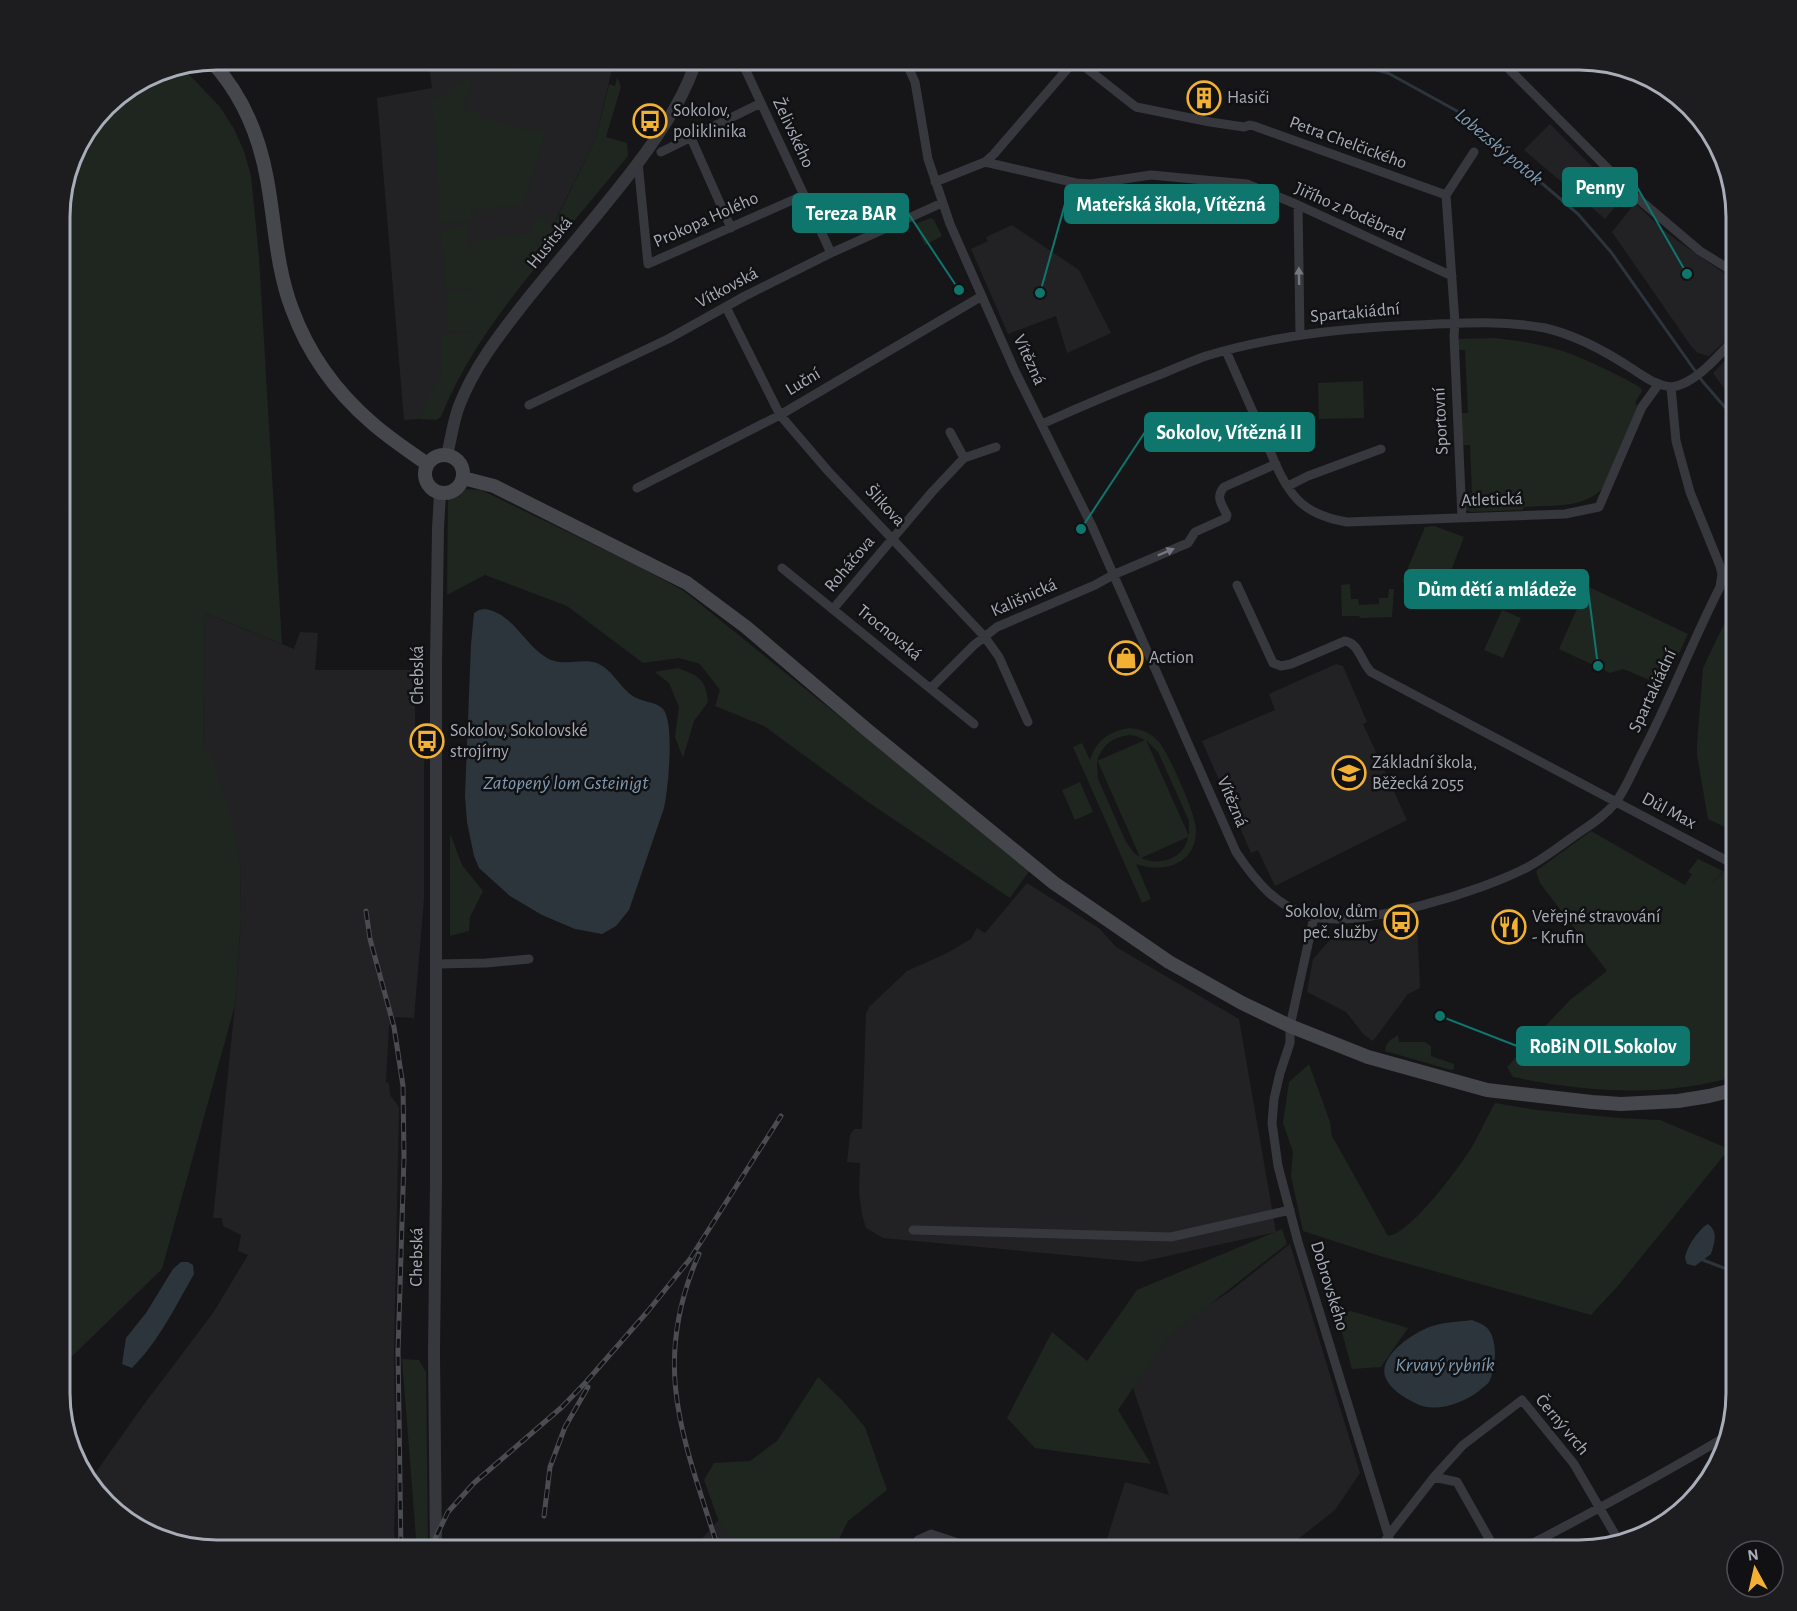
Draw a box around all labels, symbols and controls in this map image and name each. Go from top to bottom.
building icon: Hasiči [1186,80,1222,116]
place label: Hasiči [1227,89,1270,107]
street label: Želivského [769,94,820,171]
place label: Sokolov, poliklinika [673,102,747,141]
bus stop icon: Sokolov, poliklinika [632,103,668,139]
water label: Lobezský potok [1451,105,1547,189]
street label: Petra Chelčického [1287,113,1409,173]
callout: Penny [1563,168,1637,206]
text: Penny [1575,178,1625,198]
street label: Jiřího z Poděbrad [1292,180,1408,244]
callout: Mateřská škola, Vítězná [1065,185,1278,223]
street label: Prokopa Holého [651,189,761,251]
callout: Tereza BAR [793,194,908,232]
text: Mateřská škola, Vítězná [1076,195,1266,215]
text: Tereza BAR [805,204,897,224]
street label: Husitská [524,214,576,272]
street label: Vítkovská [693,264,761,312]
one-way arrow [1294,267,1304,286]
street label: Spartakiádní [1310,300,1401,326]
street label: Vítězná [1010,332,1048,388]
street label: Luční [782,364,824,399]
street label: Sportovní [1430,386,1452,455]
callout: Sokolov, Vítězná II [1145,413,1314,451]
text: Sokolov, Vítězná II [1156,423,1302,443]
street label: Šlikova [862,480,911,530]
street label: Atletická [1461,490,1523,510]
street label: Roháčova [822,533,878,595]
one-way arrow [1158,547,1176,557]
callout: Dům dětí a mládeže [1405,570,1588,608]
street label: Kališnická [988,576,1060,620]
text: Dům dětí a mládeže [1418,580,1576,600]
street label: Trocnovská [853,602,925,664]
shop icon: Action [1108,640,1144,676]
street label: Chebská [409,645,427,705]
street label: Spartakiádní [1626,646,1680,735]
place label: Action [1149,649,1194,667]
place label: Sokolov, Sokolovské strojírny [450,722,587,761]
bus stop icon: Sokolov, Sokolovské strojírny [409,723,445,759]
place label: Základní škola, Běžecká 2055 [1372,754,1477,793]
school or university icon: Základní škola, Běžecká 2055 [1331,755,1367,791]
water label: Zatopený lom Gsteinigt [483,773,649,793]
street label: Vítězná [1213,774,1251,830]
street label: Důl Max [1639,789,1699,833]
place label: Sokolov, dům peč. služby [1285,903,1378,942]
bus stop icon: Sokolov, dům peč. služby [1383,904,1419,940]
place label: Veřejné stravování - Krufin [1532,908,1661,947]
restaurant icon: Veřejné stravování - Krufin [1491,909,1527,945]
callout: RoBiN OIL Sokolov [1517,1027,1689,1065]
text: RoBiN OIL Sokolov [1529,1037,1677,1057]
street label: Chebská [407,1227,427,1287]
street label: Dobrovského [1307,1239,1351,1333]
water label: Krvavý rybník [1395,1355,1495,1375]
street label: Černý vrch [1532,1389,1595,1459]
north arrow [1725,1539,1785,1599]
text: N [1746,1546,1760,1564]

